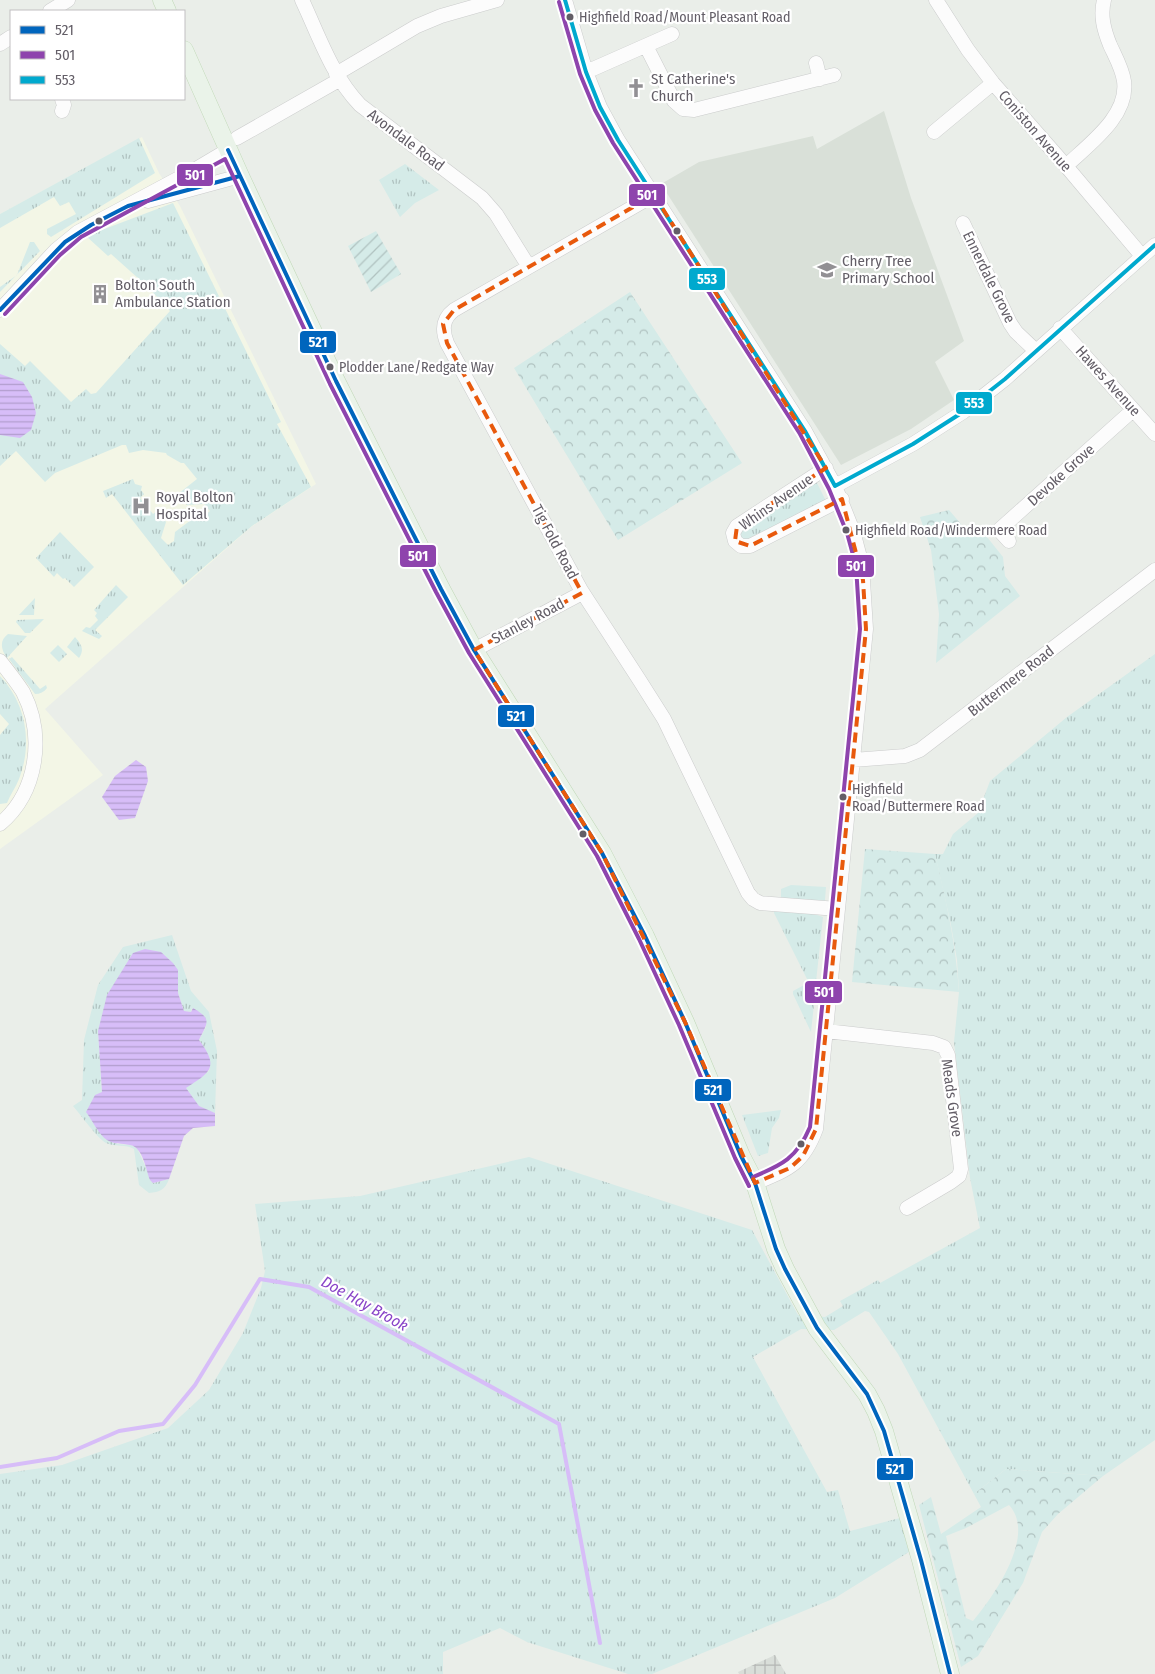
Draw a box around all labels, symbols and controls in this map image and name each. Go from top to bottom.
place label: Highfield Road/Mount Pleasant Road [579,9,790,26]
legend [10,10,185,100]
marker: Highfield Road/Mount Pleasant Road [565,12,575,22]
text: 521 [55,21,74,39]
text: 501 [55,46,75,64]
place label: St Catherine's Church [651,70,735,105]
text: 553 [55,71,76,89]
church icon: St Catherine's Church [625,77,647,99]
street label: Coniston Avenue [995,86,1075,176]
street label: Avondale Road [364,105,448,175]
line badge: 501 [176,163,214,187]
text: 501 [185,167,205,184]
line badge: 501 [628,183,666,207]
text: 501 [637,187,657,204]
unlabelled marker [94,216,104,226]
unlabelled marker [672,226,682,236]
street label: Ennerdale Grove [959,228,1019,326]
place label: Cherry Tree Primary School [842,252,934,287]
school or university icon: Cherry Tree Primary School [816,259,838,281]
line badge: 553 [688,267,726,291]
text: 553 [697,271,717,288]
place label: Bolton South Ambulance Station [115,276,231,311]
building icon: Bolton South Ambulance Station [89,283,111,305]
line badge: 521 [299,330,337,354]
text: 521 [309,334,327,351]
street label: Hawes Avenue [1072,342,1144,420]
place label: Plodder Lane/Redgate Way [339,359,494,376]
marker: Plodder Lane/Redgate Way [325,362,335,372]
line badge: 553 [955,391,993,415]
text: 553 [964,395,984,412]
street label: Devoke Grove [1024,440,1098,510]
street label: Whins Avenue [736,470,816,534]
place label: Royal Bolton Hospital [156,488,233,523]
hospital icon: Royal Bolton Hospital [130,495,152,517]
street label: Tig Fold Road [528,502,582,582]
place label: Highfield Road/Windermere Road [855,522,1047,539]
marker: Highfield Road/Windermere Road [841,525,851,535]
line badge: 501 [399,544,437,568]
text: 501 [408,548,428,565]
line badge: 501 [837,554,875,578]
text: 501 [846,558,866,575]
street label: Stanley Road [488,594,568,648]
street label: Buttermere Road [964,642,1058,720]
line badge: 521 [497,704,535,728]
text: 521 [507,708,525,725]
place label: Highfield Road/Buttermere Road [852,781,985,815]
marker: Highfield Road/Buttermere Road [838,792,848,802]
unlabelled marker [578,829,588,839]
line badge: 501 [804,980,843,1004]
text: 501 [814,984,834,1001]
street label: Meads Grove [938,1058,966,1138]
line badge: 521 [694,1078,732,1102]
text: 521 [704,1082,722,1099]
unlabelled marker [796,1139,806,1149]
water label: Doe Hay Brook [318,1272,412,1335]
line badge: 521 [876,1457,914,1481]
text: 521 [886,1461,904,1478]

